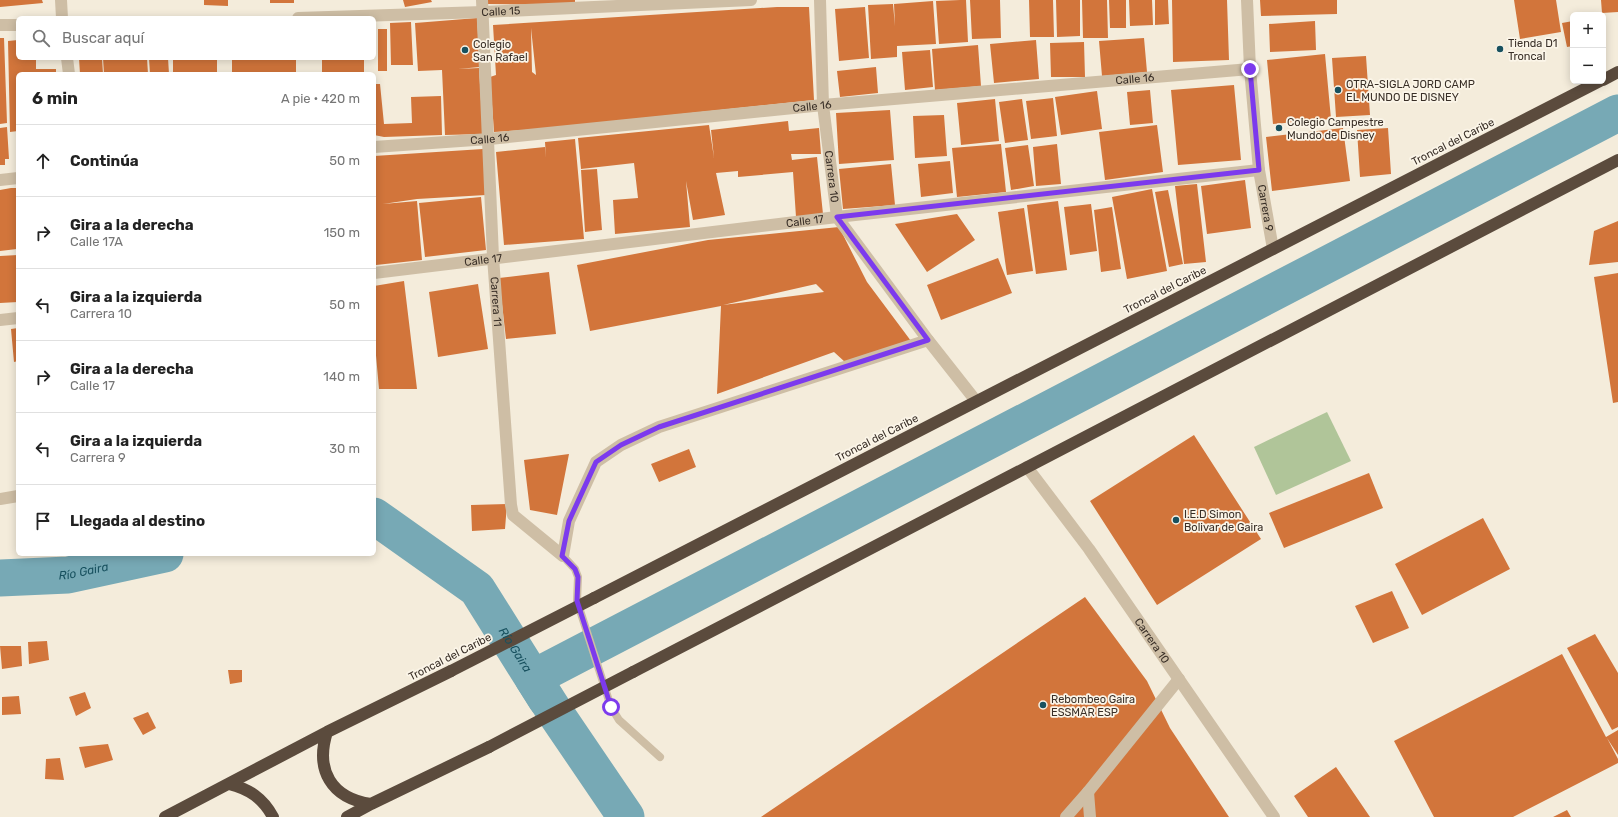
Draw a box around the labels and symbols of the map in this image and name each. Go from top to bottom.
street label: Calle 15 [481,4,521,19]
place label: Tienda D1 Troncal [1508,37,1557,63]
place label: Colegio San Rafael [473,38,528,64]
marker: Tienda D1 Troncal [1495,44,1505,54]
marker: Colegio San Rafael [460,45,470,55]
route end [1241,60,1259,78]
street label: Calle 16 [1115,71,1155,87]
place label: OTRA-SIGLA JORD CAMP EL MUNDO DE DISNEY [1346,78,1475,104]
marker: OTRA-SIGLA JORD CAMP EL MUNDO DE DISNEY [1333,85,1343,95]
street label: Calle 16 [792,98,832,115]
place label: Colegio Campestre Mundo de Disney [1287,116,1384,142]
street label: Troncal del Caribe [1409,116,1497,168]
marker: Colegio Campestre Mundo de Disney [1274,123,1284,133]
street label: Calle 16 [470,130,510,147]
street label: Carrera 10 [822,150,842,203]
street label: Carrera 9 [1255,184,1276,232]
street label: Calle 17 [785,212,825,230]
street label: Calle 17 [464,251,503,269]
street label: Troncal del Caribe [1121,264,1209,316]
street label: Carrera 11 [488,276,505,327]
street label: Troncal del Caribe [833,412,921,464]
place label: I.E.D Simon Bolivar de Gaira [1184,508,1263,534]
marker: I.E.D Simon Bolivar de Gaira [1171,515,1181,525]
water label: Río Gaira [58,559,110,582]
street label: Carrera 10 [1132,615,1172,666]
water label: Río Gaira [496,625,534,675]
street label: Troncal del Caribe [406,631,494,683]
place label: Rebombeo Gaira ESSMAR ESP [1051,693,1135,719]
route start [602,698,620,716]
marker: Rebombeo Gaira ESSMAR ESP [1038,700,1048,710]

